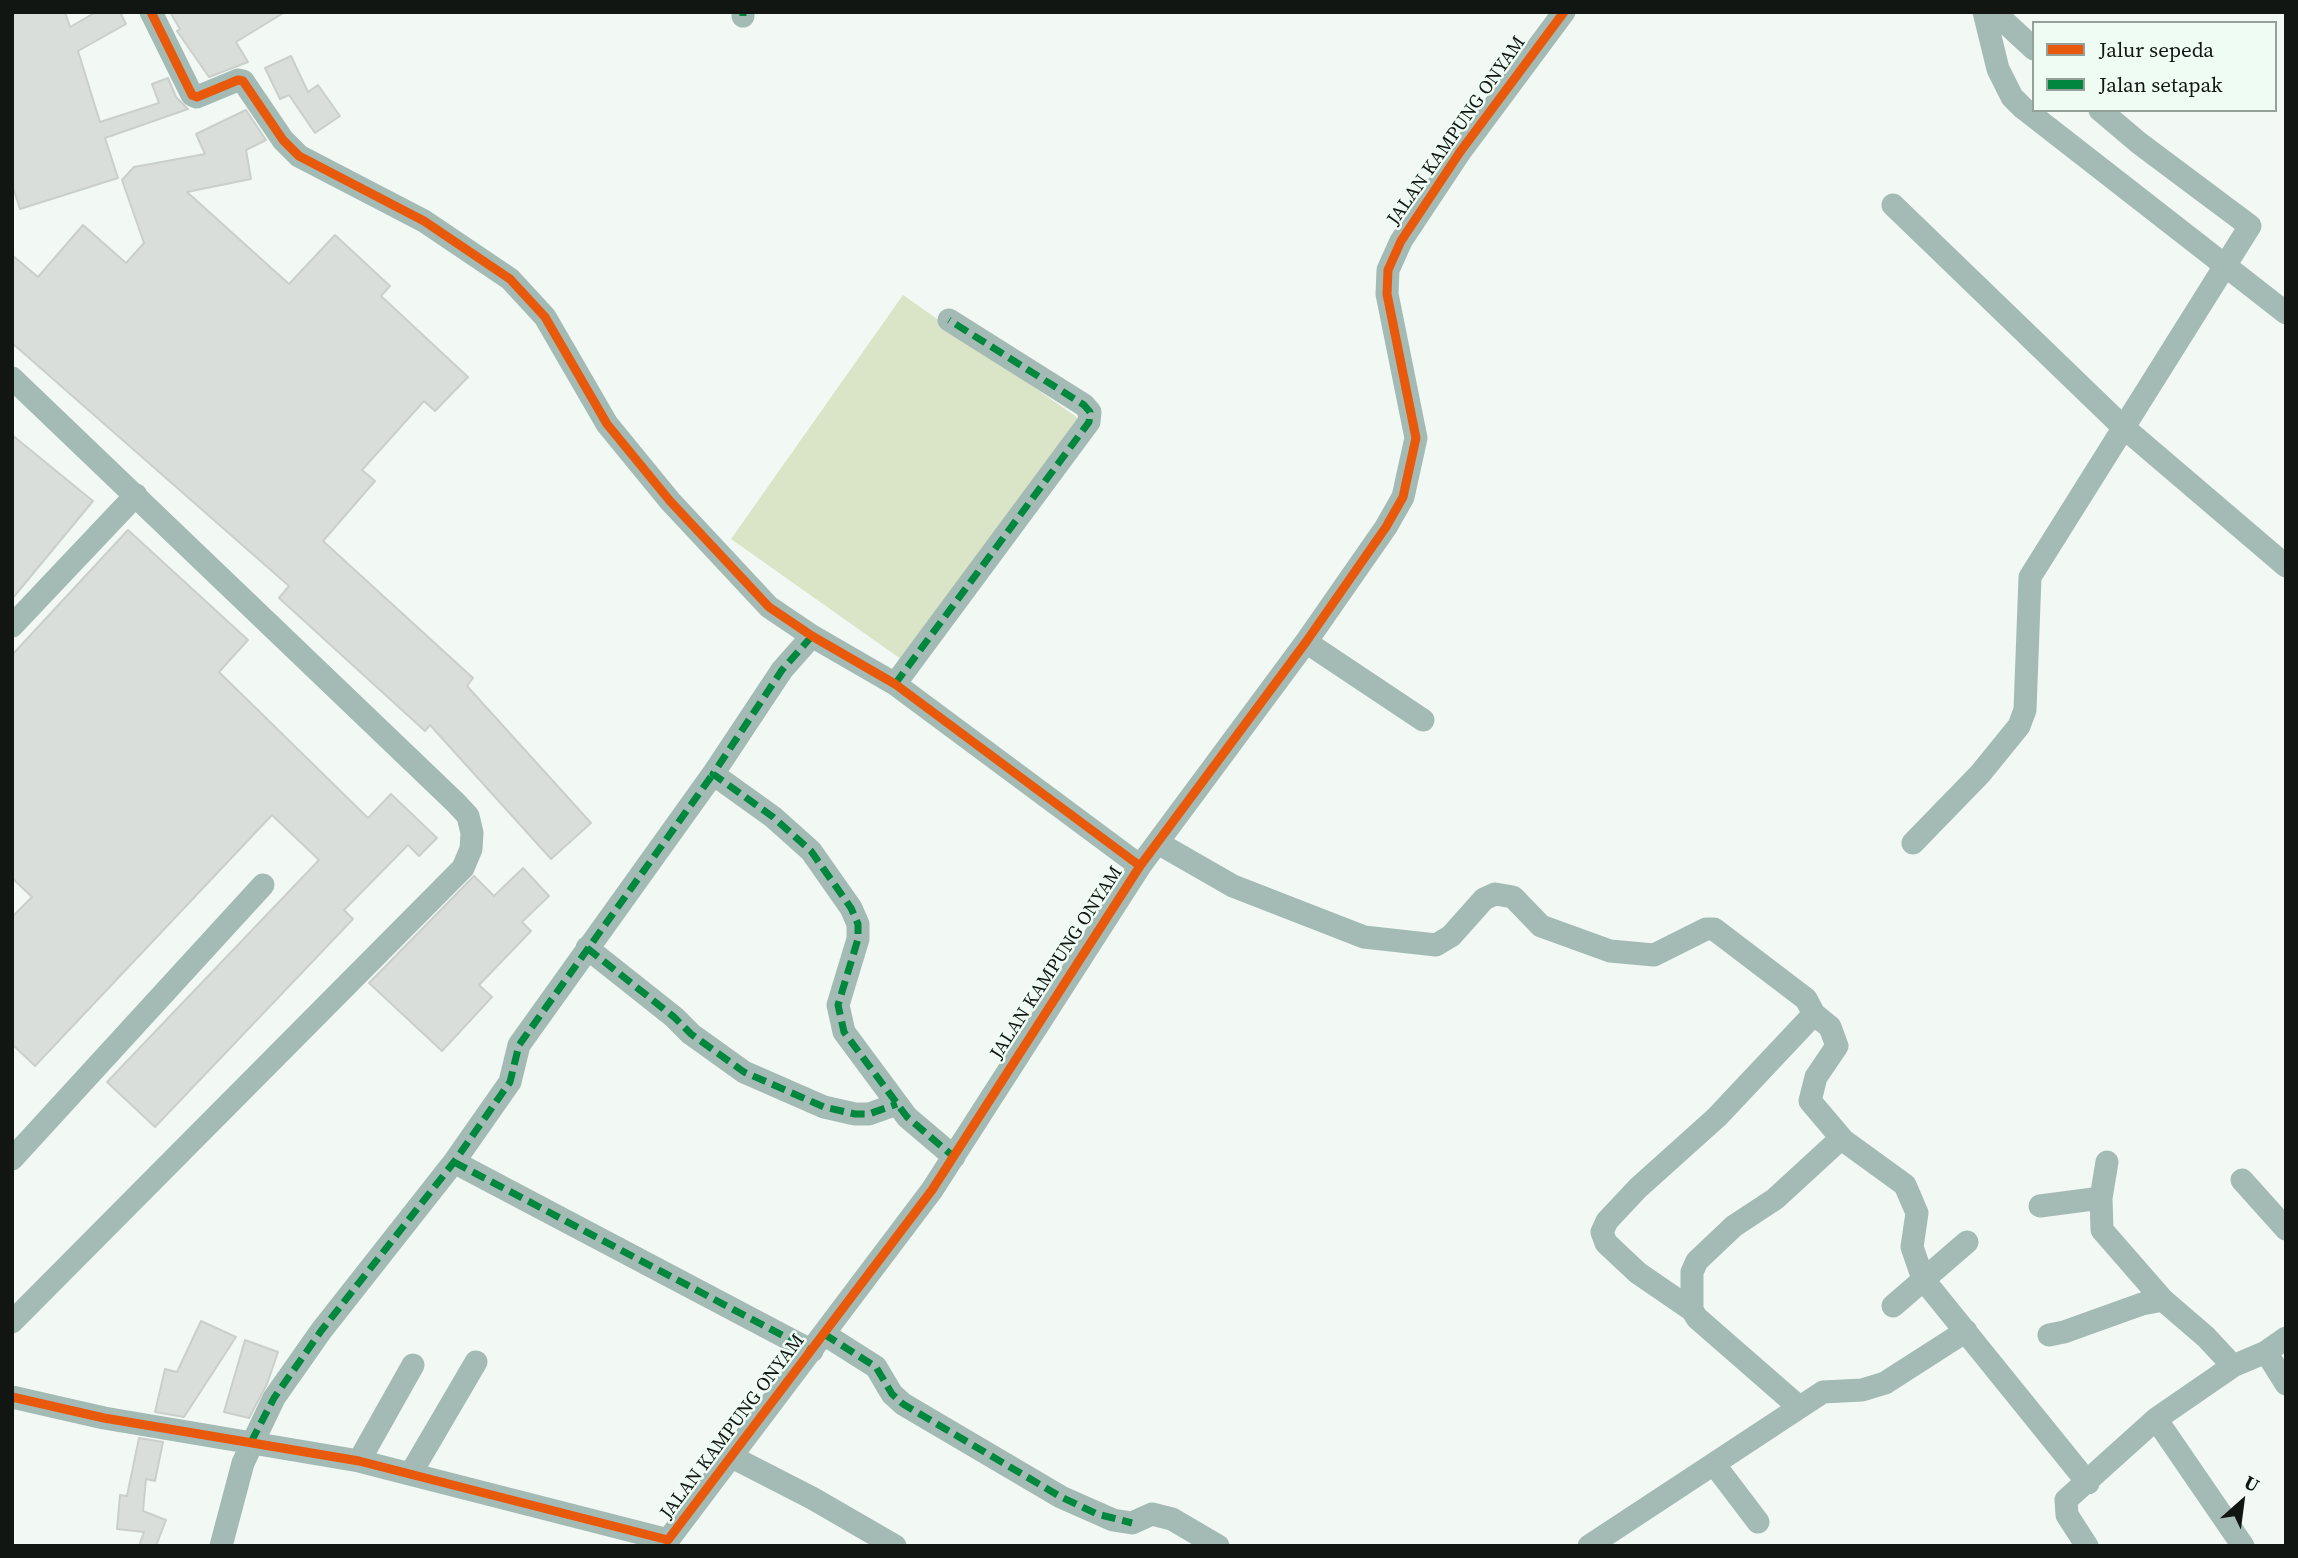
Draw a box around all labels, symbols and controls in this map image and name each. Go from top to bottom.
legend [2032,21,2277,112]
street label: JALAN KAMPUNG ONYAM [1383,32,1531,230]
text: Jalur sepeda [2099,35,2214,64]
text: Jalan setapak [2099,70,2223,99]
street label: JALAN KAMPUNG ONYAM [986,862,1128,1064]
street label: JALAN KAMPUNG ONYAM [656,1330,810,1524]
north arrow [2207,1467,2277,1537]
text: U [2240,1469,2264,1498]

